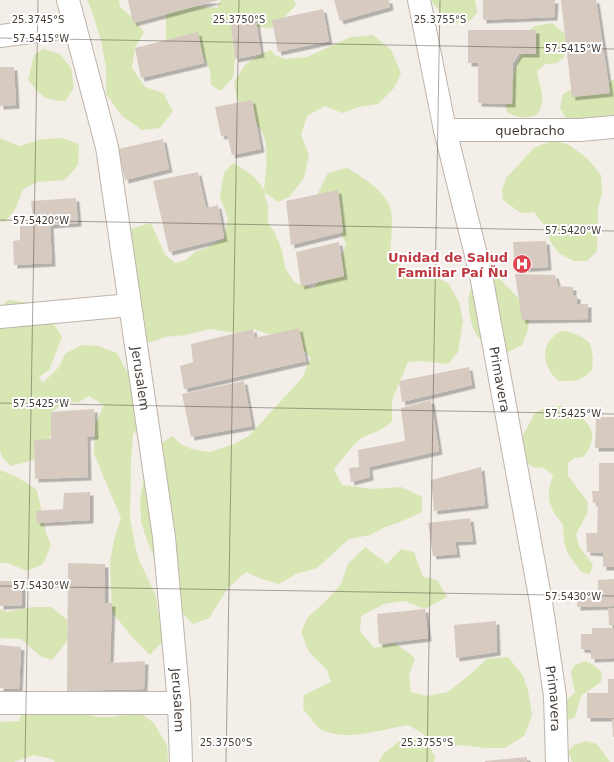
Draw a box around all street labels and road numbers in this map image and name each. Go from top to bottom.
street label: quebracho [495,123,565,138]
street label: Jerusalem [129,344,153,411]
street label: Primavera [487,345,513,413]
street label: Primavera [543,665,564,732]
street label: Jerusalem [168,666,187,733]

